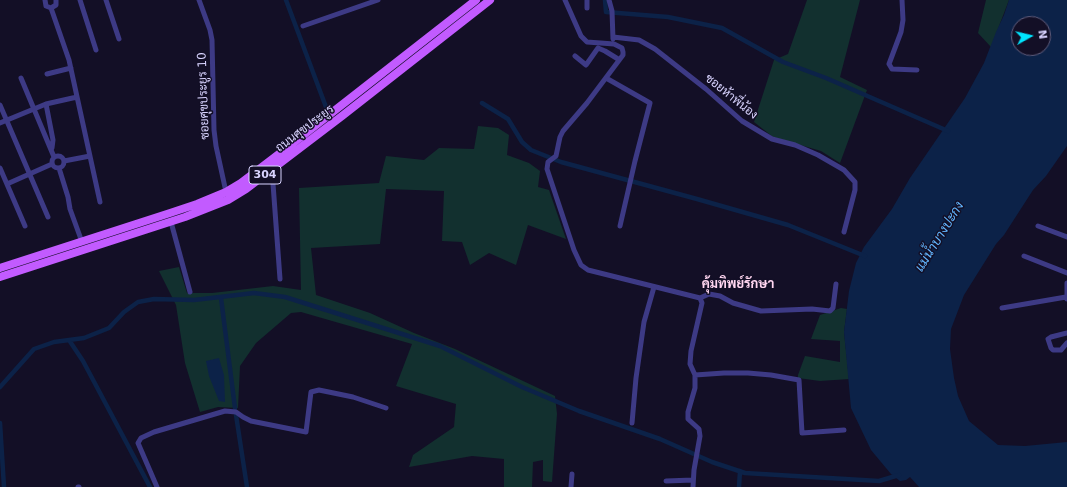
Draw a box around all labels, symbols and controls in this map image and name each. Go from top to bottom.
north arrow [1011,16,1051,56]
text: N [1035,29,1049,40]
street label: ซอยศุขประยูร 10 [195,52,213,140]
street label: ซอยห้าพี่น้อง [702,71,760,123]
street label: ถนนศุขประยูร [273,102,337,156]
road number: 304 [249,166,281,184]
water label: แม่น้ำบางปะกง [912,199,968,275]
district label: คุ้มทิพย์รักษา [702,277,774,293]

